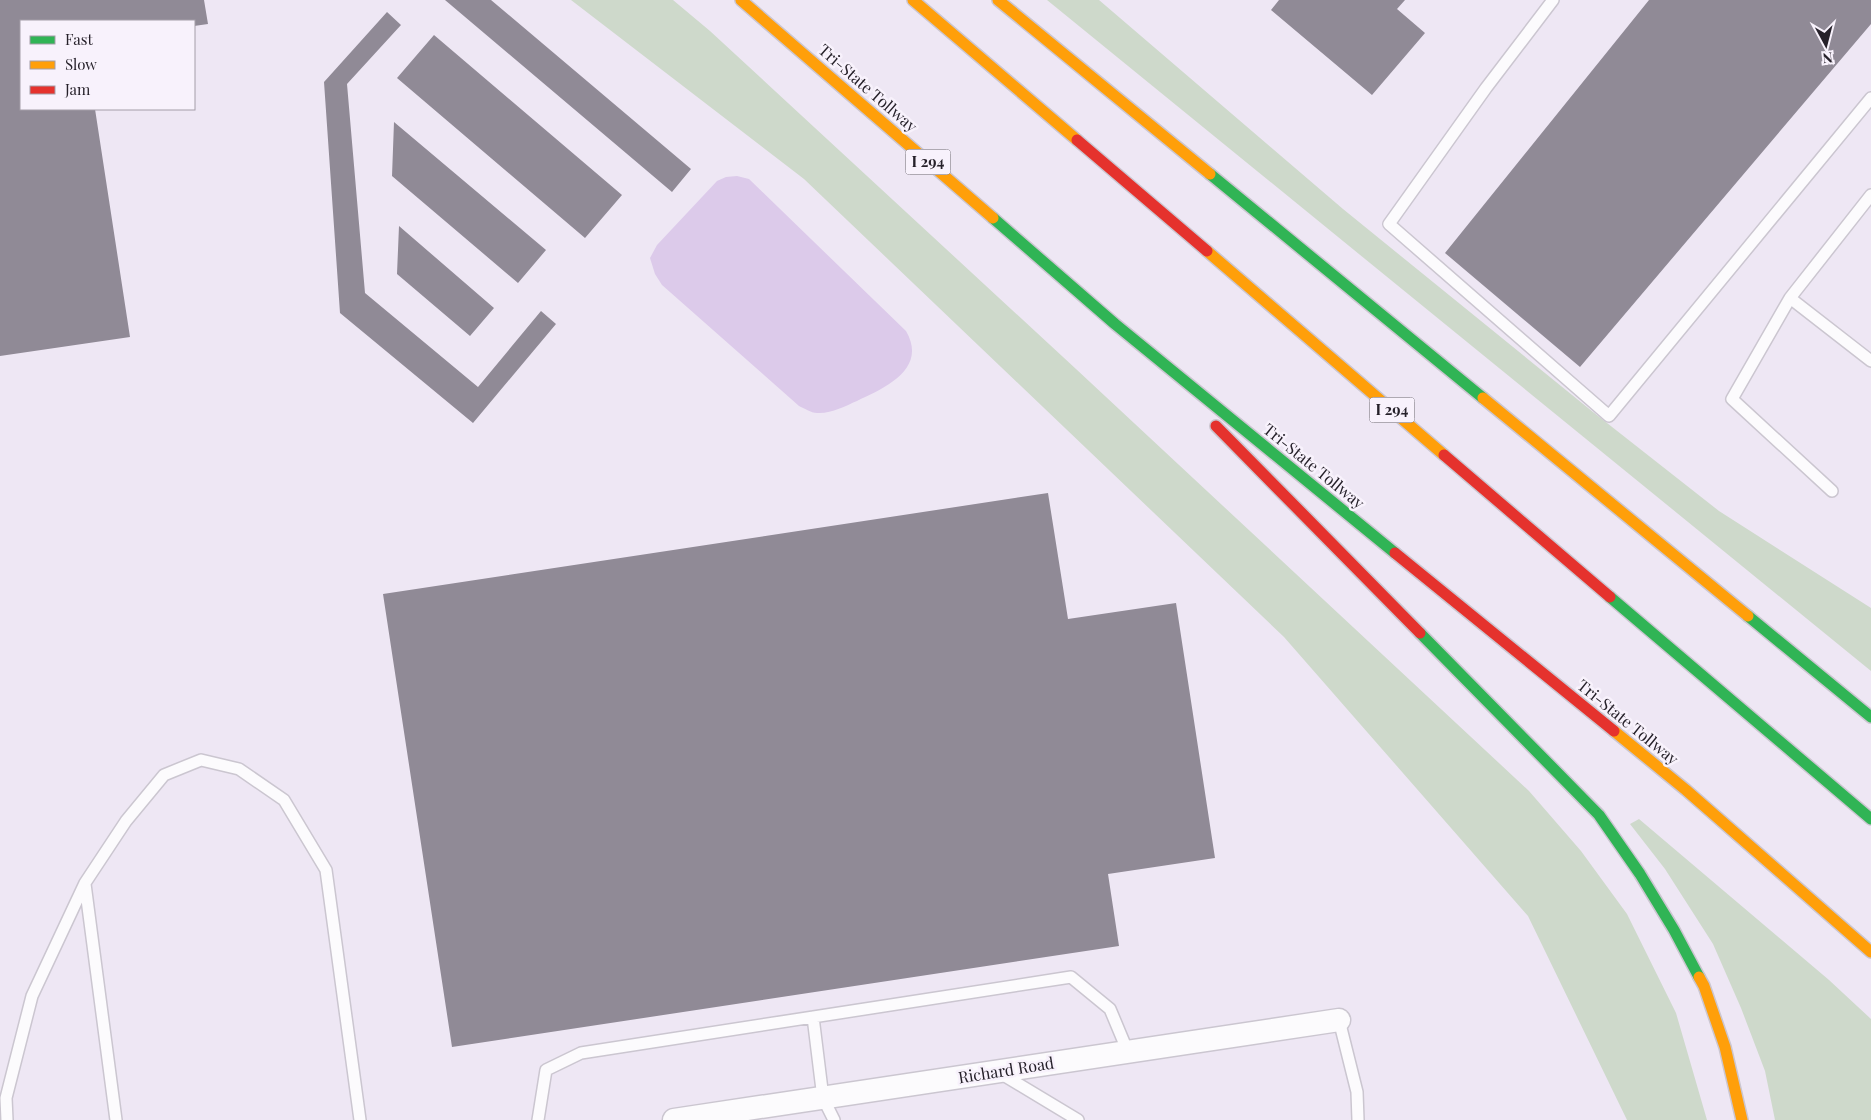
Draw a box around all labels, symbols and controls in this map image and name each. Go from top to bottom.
legend [20,20,195,110]
north arrow [1801,20,1851,70]
text: Fast [65,29,94,49]
street label: Tri-State Tollway [815,39,922,136]
text: N [1821,48,1834,68]
text: Slow [65,54,97,74]
text: Jam [64,79,91,99]
road number: I 294 [906,150,950,174]
road number: I 294 [1370,398,1414,422]
street label: Tri-State Tollway [1259,418,1369,513]
street label: Tri-State Tollway [1573,674,1683,769]
street label: Richard Road [957,1052,1055,1087]

